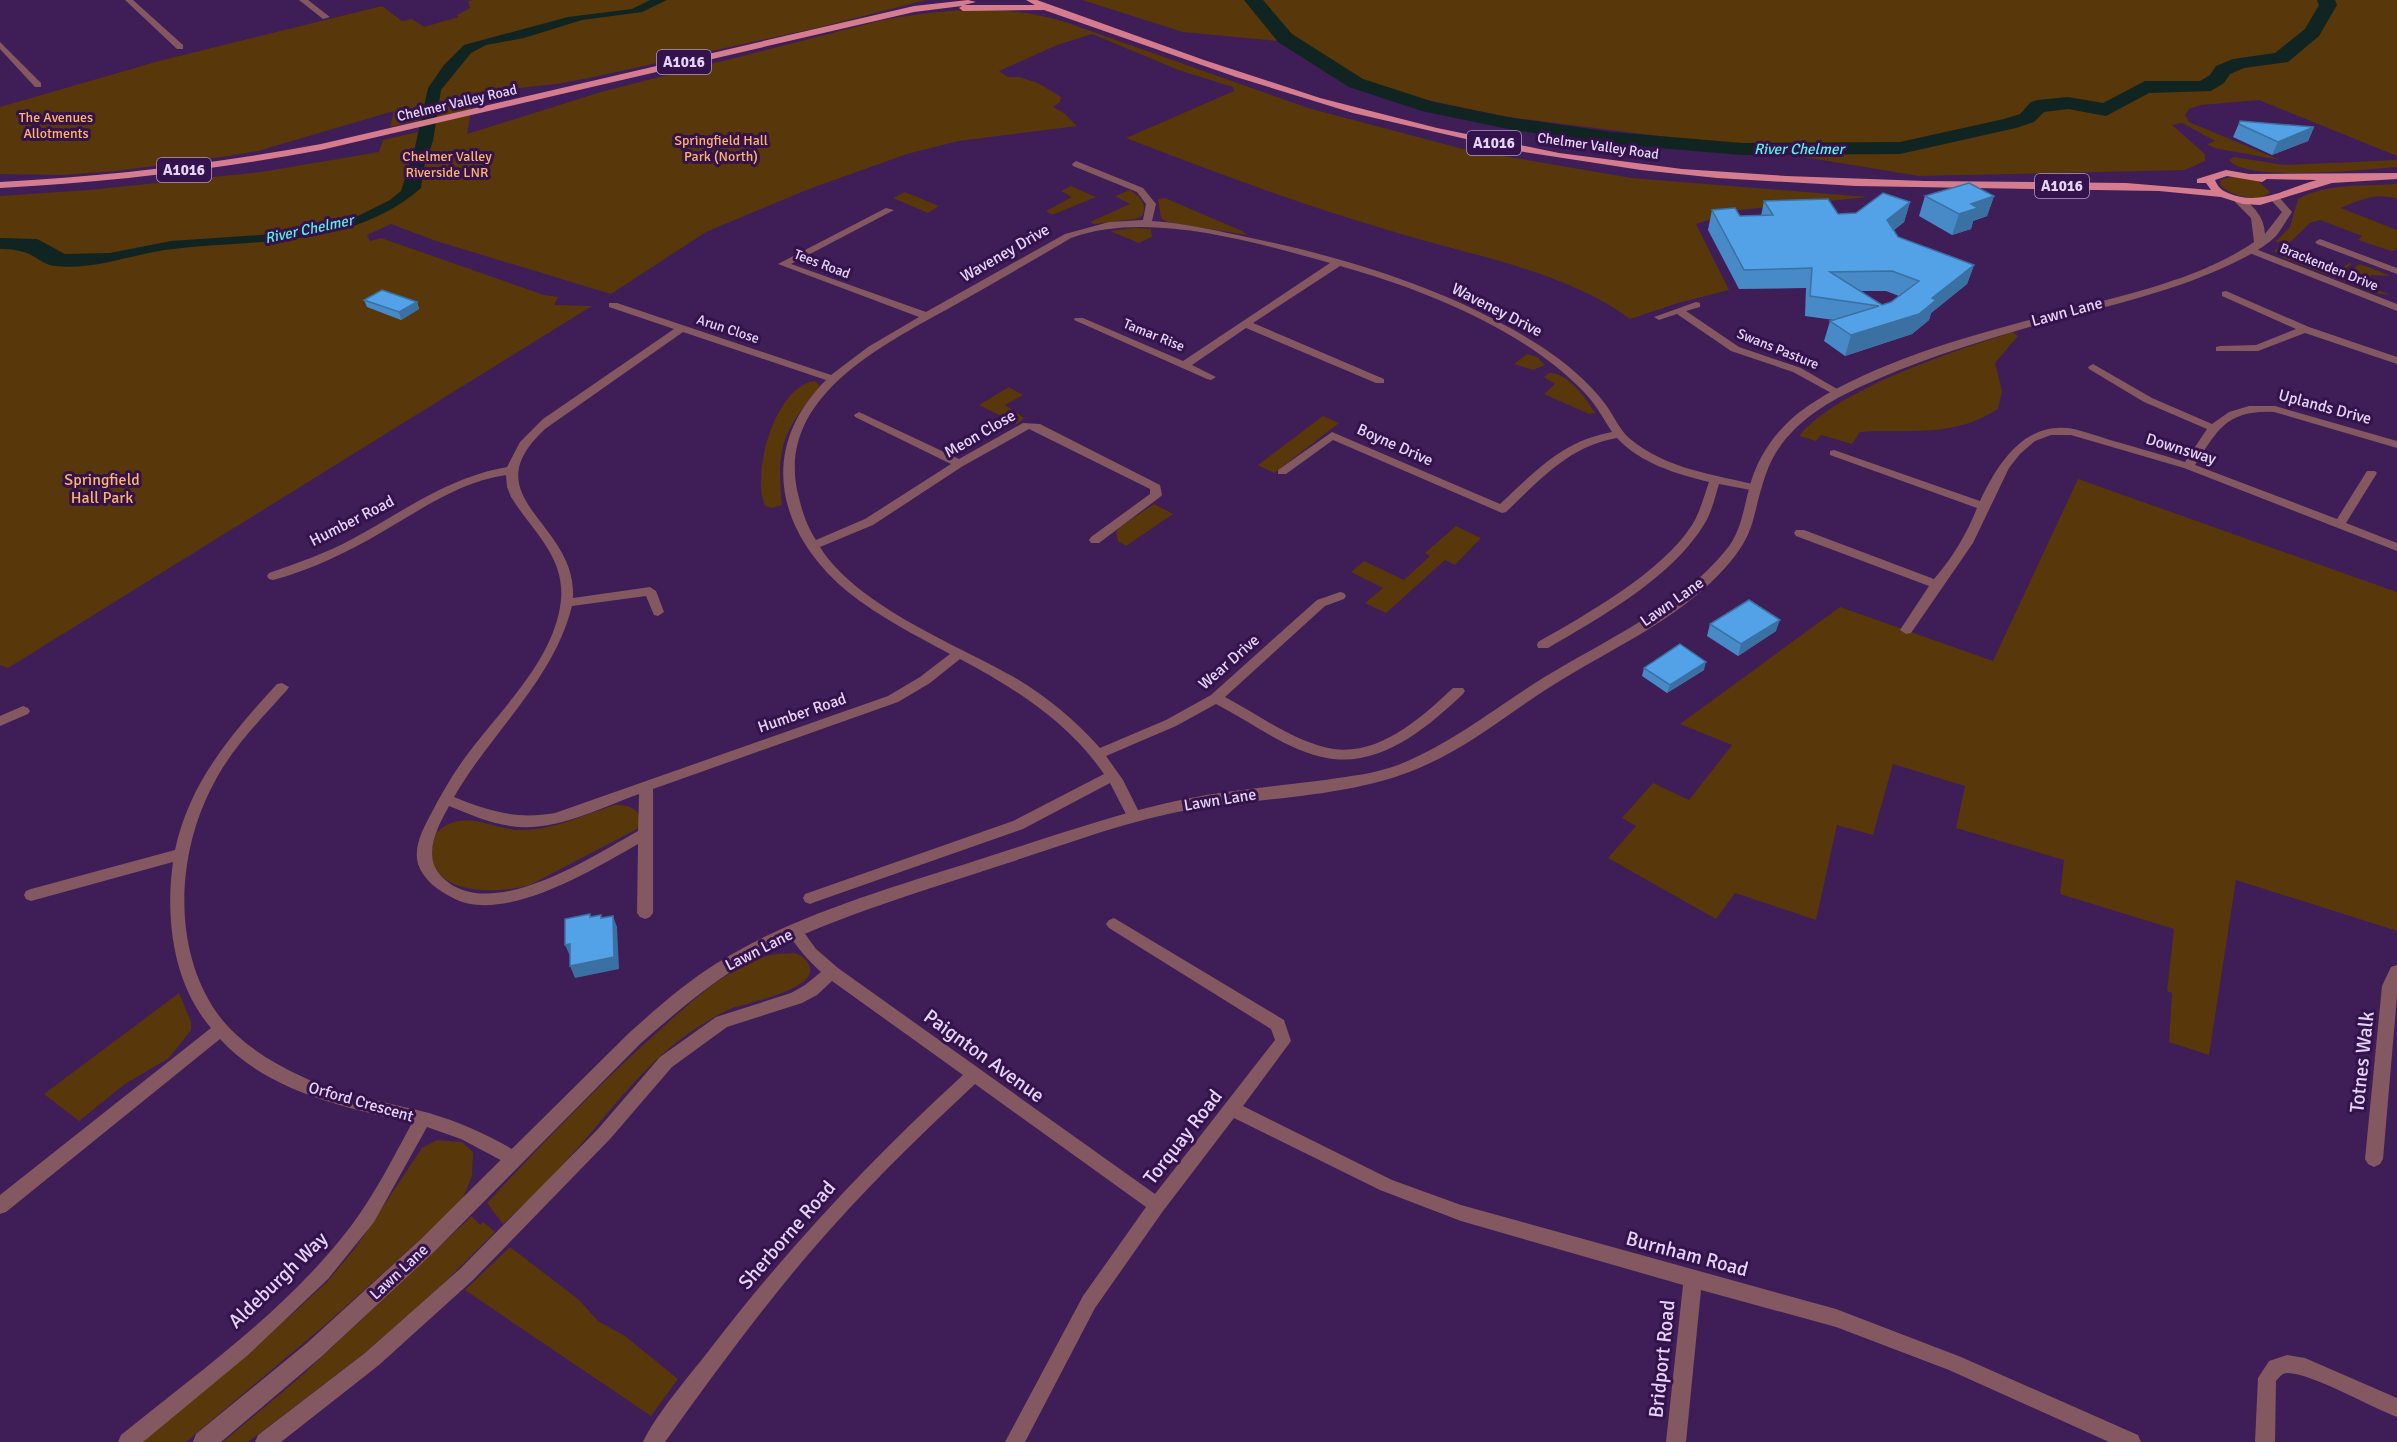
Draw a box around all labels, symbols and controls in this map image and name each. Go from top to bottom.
road number: A1016 [657,50,711,74]
street label: Chelmer Valley Road [395,81,519,125]
park label: The Avenues Allotments [19,109,93,142]
street label: Chelmer Valley Road [1536,129,1660,163]
road number: A1016 [1467,131,1521,155]
park label: Springfield Hall Park (North) [674,132,768,165]
water label: River Chelmer [1754,140,1846,158]
park label: Chelmer Valley Riverside LNR [402,148,492,181]
road number: A1016 [157,158,211,182]
road number: A1016 [2035,174,2089,198]
water label: River Chelmer [263,210,357,247]
street label: Waveney Drive [957,220,1053,286]
street label: Brackenden Drive [2277,239,2381,295]
street label: Tees Road [791,246,853,282]
street label: Waveney Drive [1448,279,1546,341]
street label: Lawn Lane [2029,293,2105,331]
street label: Arun Close [695,311,761,347]
street label: Tamar Rise [1121,315,1187,355]
street label: Swans Pasture [1735,325,1821,373]
street label: Uplands Drive [2276,385,2374,429]
street label: Meon Close [941,406,1019,462]
street label: Boyne Drive [1354,419,1436,471]
street label: Downsway [2143,429,2219,469]
park label: Springfield Hall Park [64,470,140,508]
street label: Humber Road [306,491,398,551]
street label: Lawn Lane [1636,573,1708,631]
street label: Wear Drive [1194,630,1264,694]
street label: Humber Road [755,689,849,737]
street label: Lawn Lane [1182,784,1258,816]
street label: Lawn Lane [722,925,796,975]
street label: Paignton Avenue [919,1004,1049,1108]
street label: Totnes Walk [2344,1010,2380,1114]
street label: Orford Crescent [306,1077,416,1127]
street label: Torquay Road [1138,1084,1228,1190]
street label: Sherborne Road [733,1176,841,1294]
street label: Aldeburgh Way [223,1226,333,1334]
street label: Burnham Road [1623,1226,1751,1282]
street label: Lawn Lane [365,1240,433,1304]
street label: Bridport Road [1643,1299,1681,1419]

